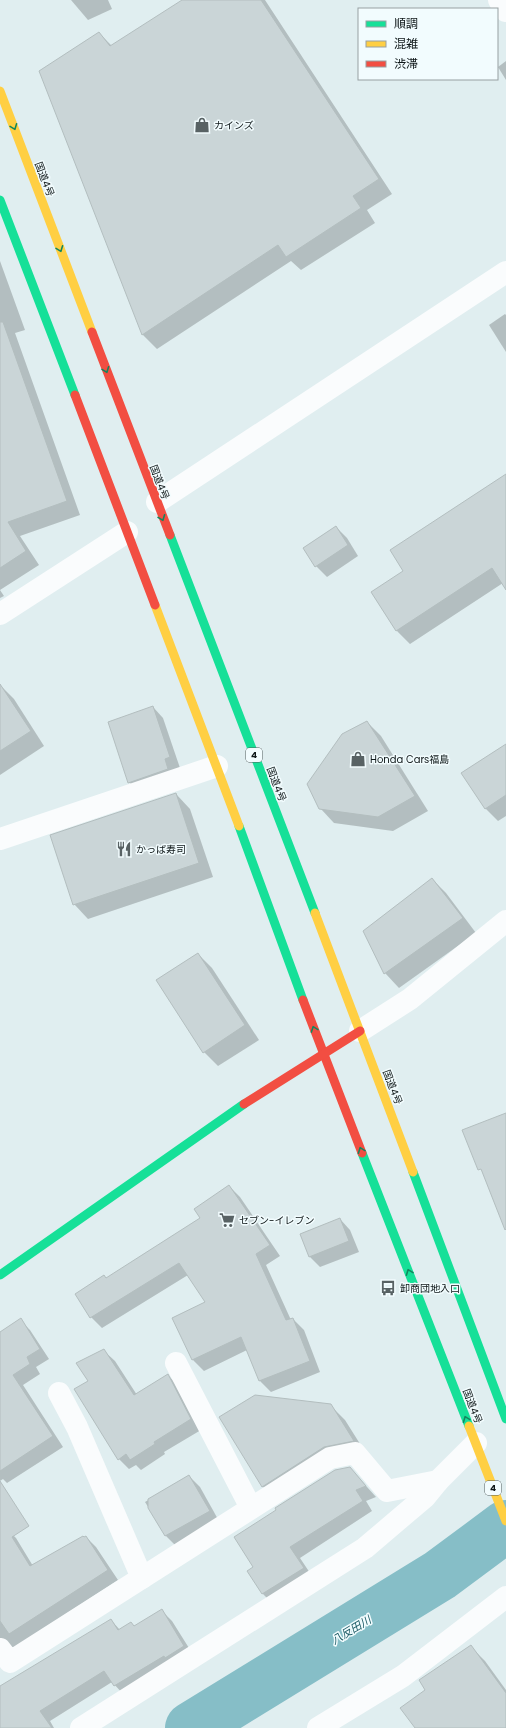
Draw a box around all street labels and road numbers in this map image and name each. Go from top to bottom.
street label: 国道4号 [31,160,58,199]
street label: 国道4号 [146,463,173,502]
road number: 4 [246,748,262,762]
street label: 国道4号 [263,765,290,804]
street label: 国道4号 [379,1068,406,1107]
street label: 国道4号 [459,1387,486,1426]
road number: 4 [485,1481,501,1495]

